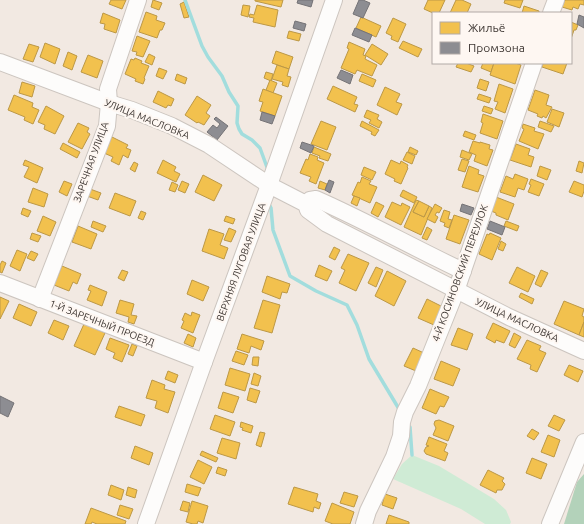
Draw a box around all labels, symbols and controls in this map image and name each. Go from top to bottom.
legend [432,12,572,64]
text: Жильё [468,21,505,34]
text: Промзона [468,41,525,54]
street label: УЛИЦА МАСЛОВКА [103,97,192,141]
street label: ЗАРЕЧНАЯ УЛИЦА [71,120,111,204]
street label: ВЕРХНЯЯ ЛУГОВАЯ УЛИЦА [214,201,268,323]
street label: 4-Й КОСИНОВСКИЙ ПЕРЕУЛОК [430,203,490,343]
street label: УЛИЦА МАСЛОВКА [474,296,561,344]
street label: 1-Й ЗАРЕЧНЫЙ ПРОЕЗД [48,298,156,348]

